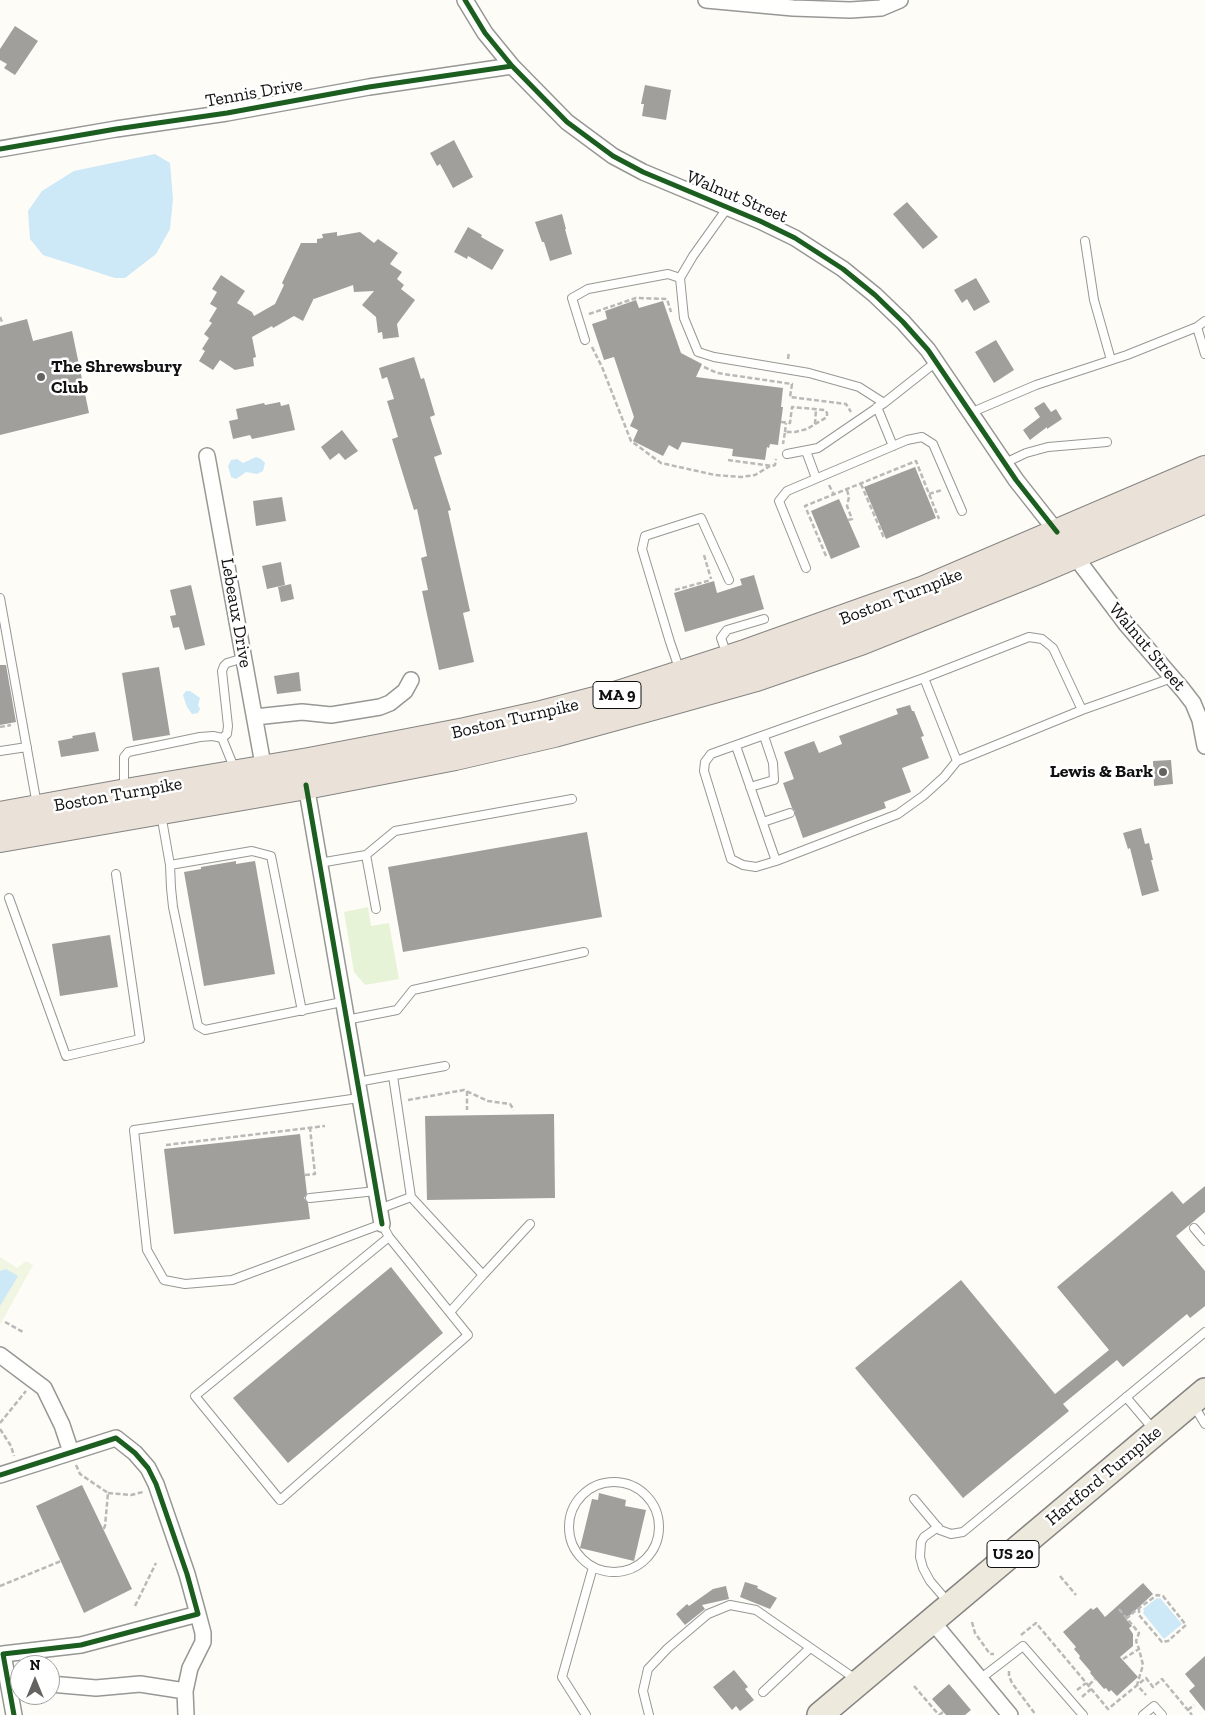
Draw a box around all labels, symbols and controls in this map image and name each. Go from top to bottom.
street label: Tennis Drive [204,74,304,112]
street label: Walnut Street [683,166,791,228]
place label: The Shrewsbury Club [51,356,182,398]
marker: The Shrewsbury Club [35,371,47,383]
street label: Lebeaux Drive [216,557,256,669]
street label: Boston Turnpike [836,564,966,630]
street label: Walnut Street [1104,599,1190,695]
road number: MA 9 [593,682,641,708]
street label: Boston Turnpike [449,694,581,744]
place label: Lewis & Bark [1050,761,1153,783]
marker: Lewis & Bark [1157,766,1169,778]
street label: Boston Turnpike [52,773,184,817]
street label: Hartford Turnpike [1042,1421,1166,1531]
road number: US 20 [987,1540,1039,1568]
north arrow [10,1655,60,1705]
text: N [30,1657,40,1674]

